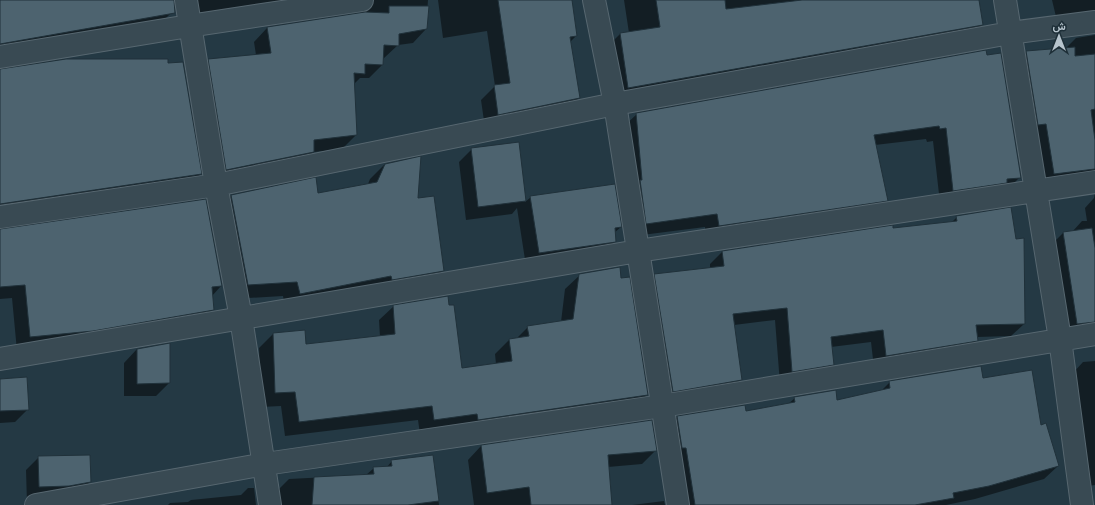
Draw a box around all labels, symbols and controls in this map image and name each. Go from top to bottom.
north arrow [1039,16,1079,56]
text: ش [1052,20,1066,34]

